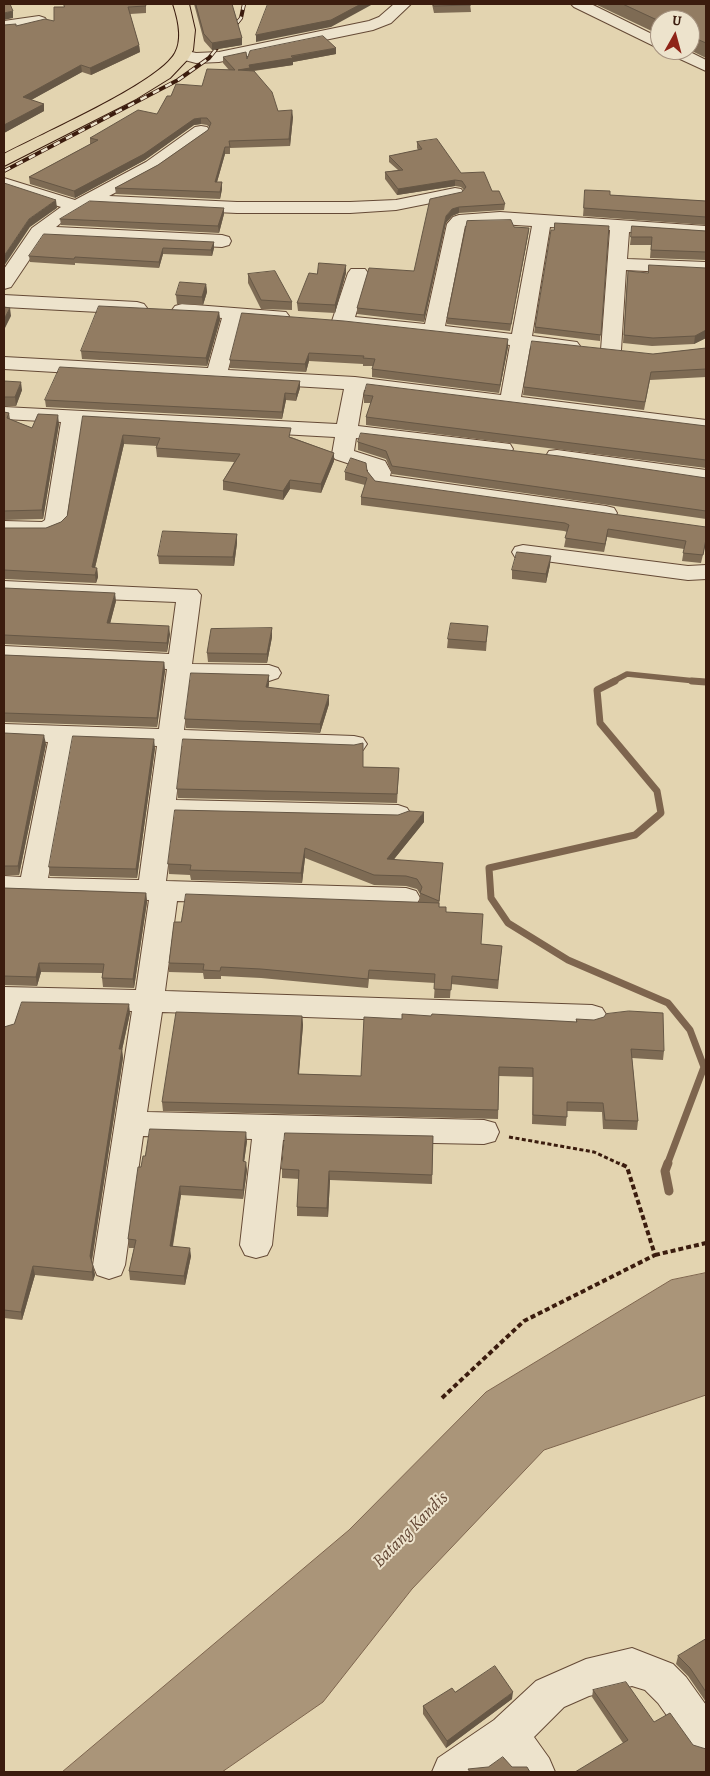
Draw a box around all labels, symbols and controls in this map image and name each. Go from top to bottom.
north arrow [650,10,700,60]
text: U [671,11,682,31]
water label: Batang Kandis [369,1488,453,1572]

